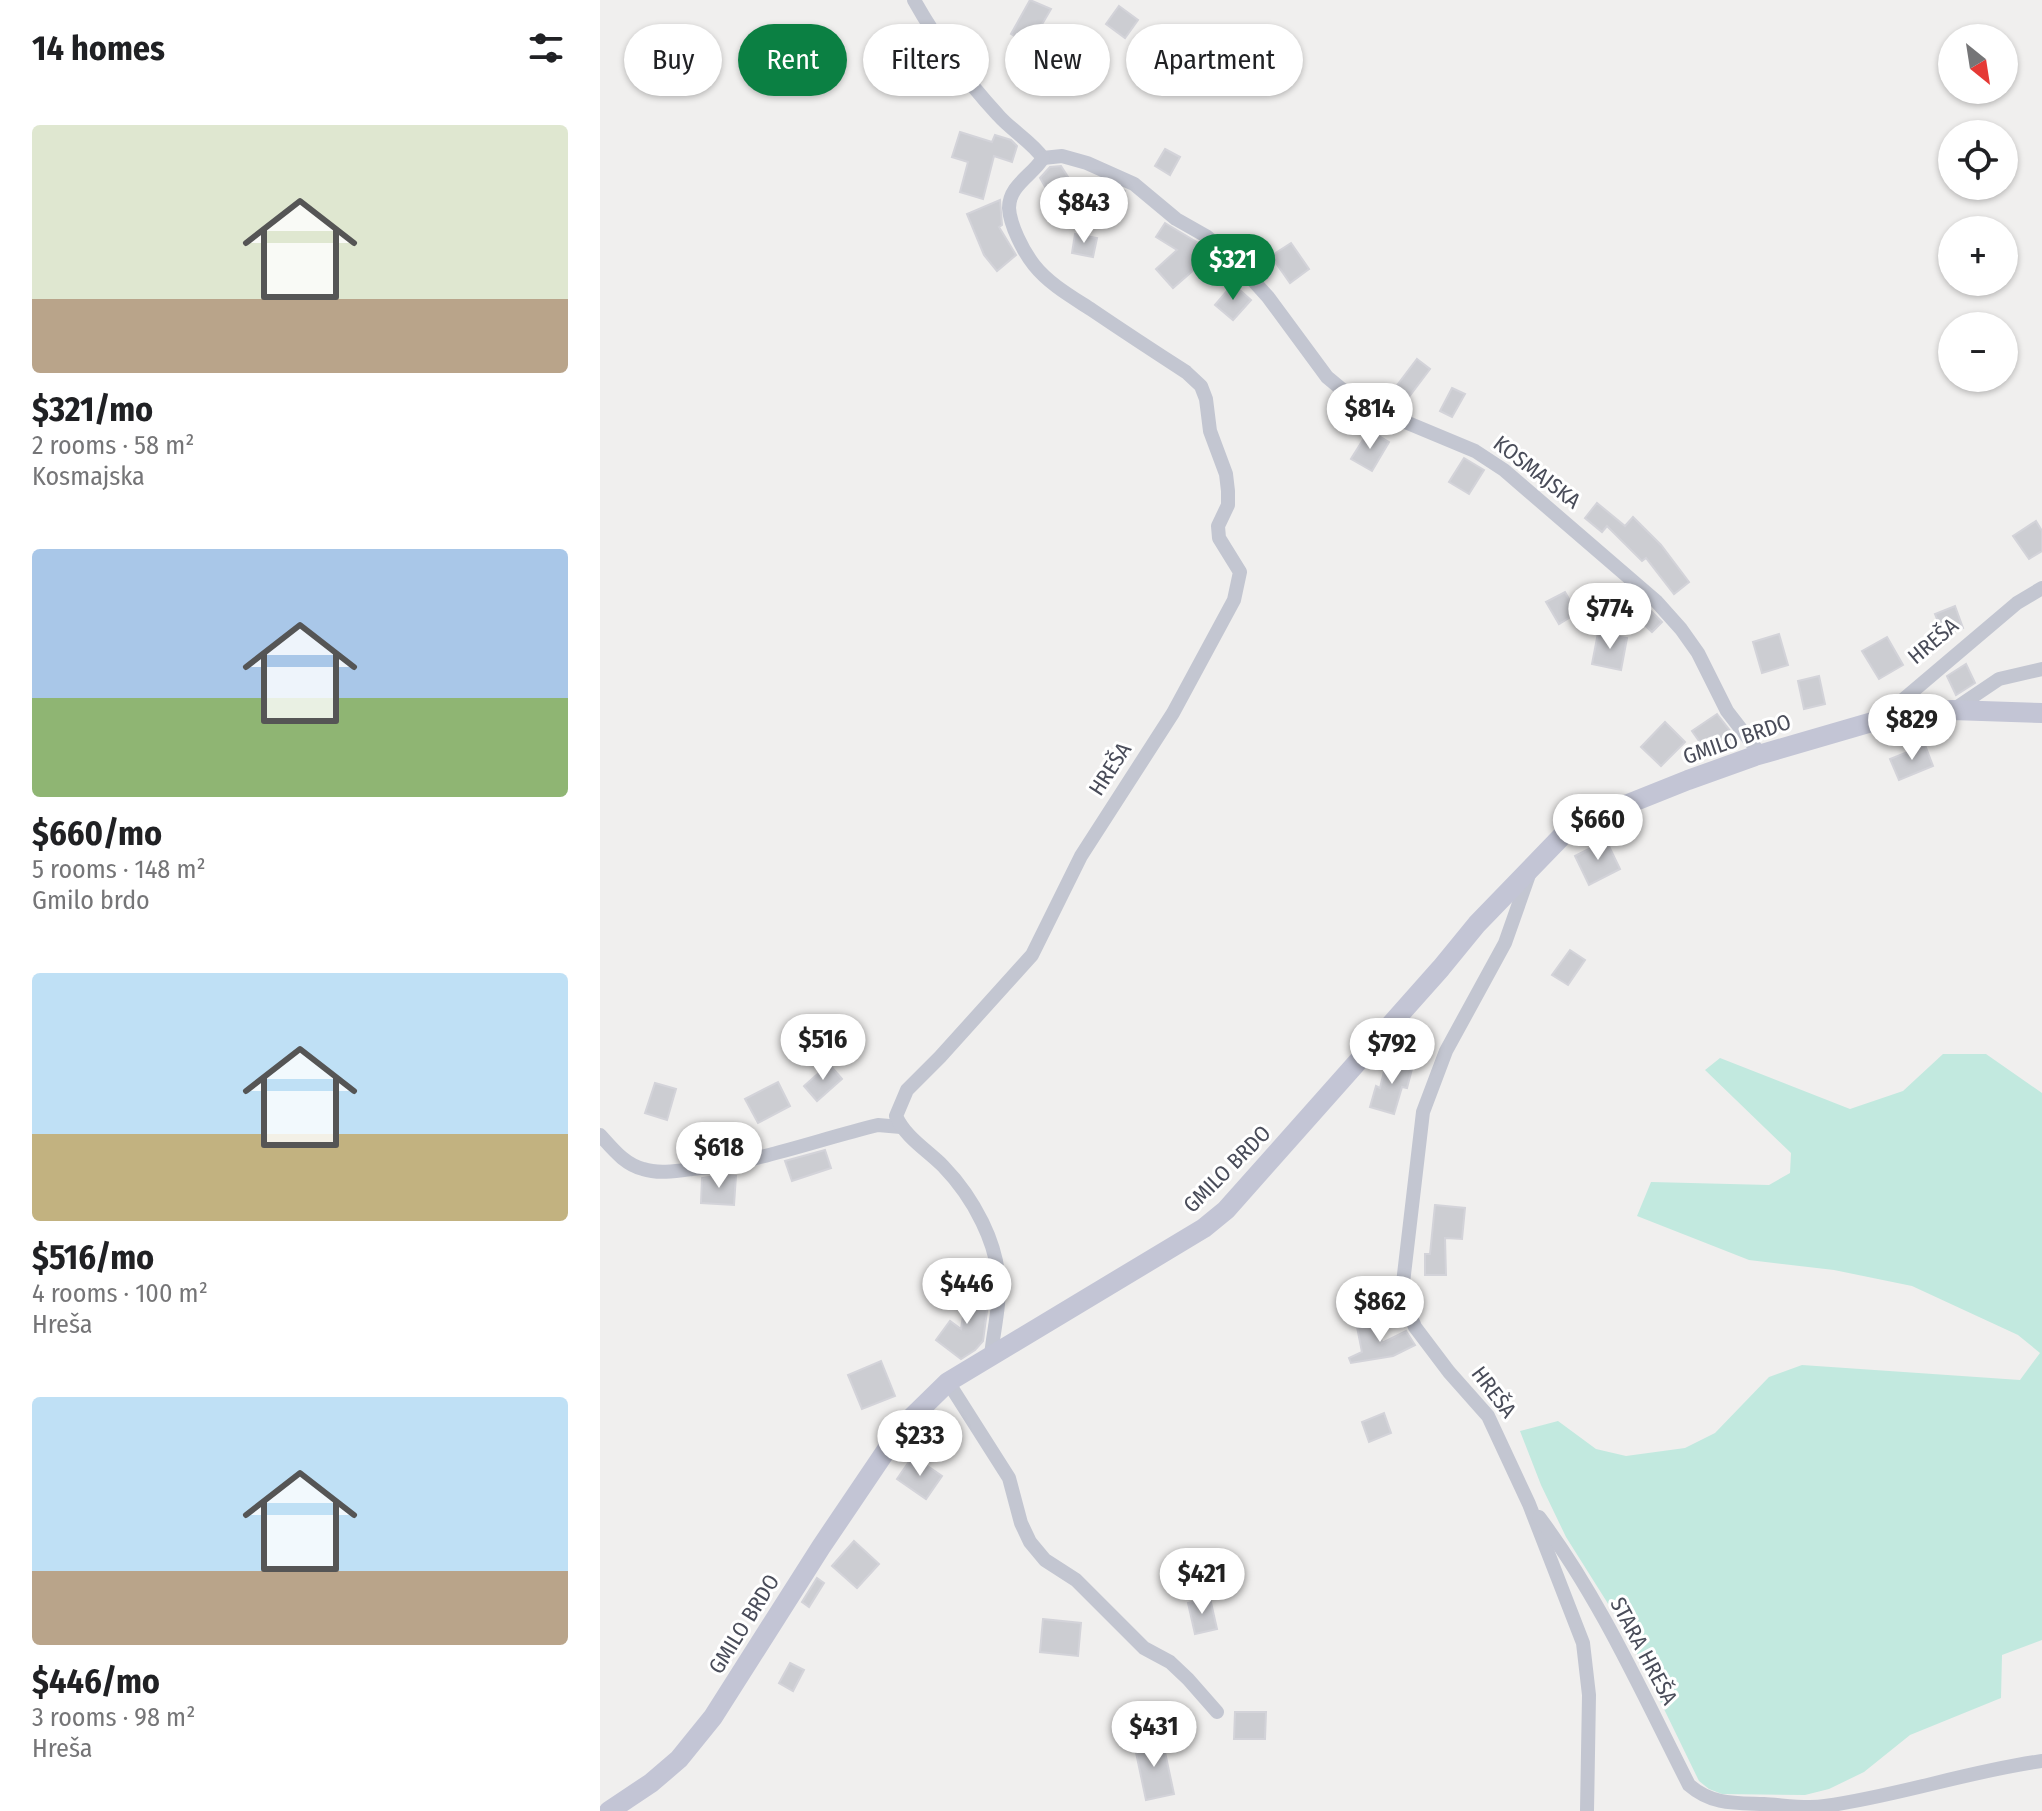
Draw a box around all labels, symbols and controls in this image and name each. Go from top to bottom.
chip: Buy [624,24,722,96]
chip: Rent [738,24,847,96]
chip: Filters [863,24,989,96]
chip: New [1005,24,1110,96]
chip: Apartment [1126,24,1303,96]
north arrow [1938,24,2018,104]
map controls [1938,24,2018,392]
icon: filters [524,26,568,70]
text: 14 homes [32,28,165,69]
button: locate [1938,120,2018,200]
icon: home [228,177,372,321]
pin: $843 [1037,177,1131,245]
text: $843 [1058,187,1110,218]
button: + [1938,216,2018,296]
pin: $321 [1186,234,1280,302]
text: $321 [1209,244,1257,275]
button: − [1938,312,2018,392]
pin: $814 [1323,383,1417,451]
text: $321/mo [32,389,153,430]
text: $814 [1345,393,1395,424]
text: 2 rooms · 58 m² [32,430,194,461]
street label: KOSMAJSKA [1488,430,1586,515]
text: Kosmajska [32,461,145,492]
pin: $774 [1563,583,1657,651]
text: $774 [1586,593,1634,624]
icon: home [228,601,372,745]
street label: HREŠA [1902,612,1964,670]
pin: $829 [1865,694,1959,762]
text: $829 [1886,704,1938,735]
street label: GMILO BRDO [1679,708,1795,770]
street label: HREŠA [1083,737,1137,801]
pin: $660 [1551,794,1645,862]
text: $660 [1571,804,1625,835]
text: $660/mo [32,813,162,854]
text: 5 rooms · 148 m² [32,854,206,885]
text: Gmilo brdo [32,885,150,916]
pin: $516 [776,1014,870,1082]
pin: $792 [1345,1018,1439,1086]
text: $516 [799,1024,847,1055]
icon: home [228,1025,372,1169]
text: $792 [1368,1028,1416,1059]
street label: GMILO BRDO [1178,1120,1276,1218]
pin: $618 [672,1122,766,1190]
text: $618 [694,1132,744,1163]
text: $516/mo [32,1237,154,1278]
pin: $446 [920,1258,1014,1326]
text: $446 [940,1268,994,1299]
pin: $862 [1333,1276,1427,1344]
text: 4 rooms · 100 m² [32,1278,208,1309]
text: $862 [1354,1286,1406,1317]
text: Hreša [32,1309,93,1340]
street label: HREŠA [1466,1361,1522,1424]
pin: $233 [873,1410,967,1478]
text: $233 [895,1420,945,1451]
icon: home [228,1449,372,1593]
pin: $421 [1155,1548,1249,1616]
text: $421 [1178,1558,1226,1589]
street label: GMILO BRDO [703,1569,785,1679]
street label: STARA HREŠA [1604,1593,1684,1710]
text: $446/mo [32,1661,160,1702]
pin: $431 [1107,1701,1201,1769]
text: 3 rooms · 98 m² [32,1702,195,1733]
text: $431 [1130,1711,1178,1742]
text: Hreša [32,1733,93,1764]

